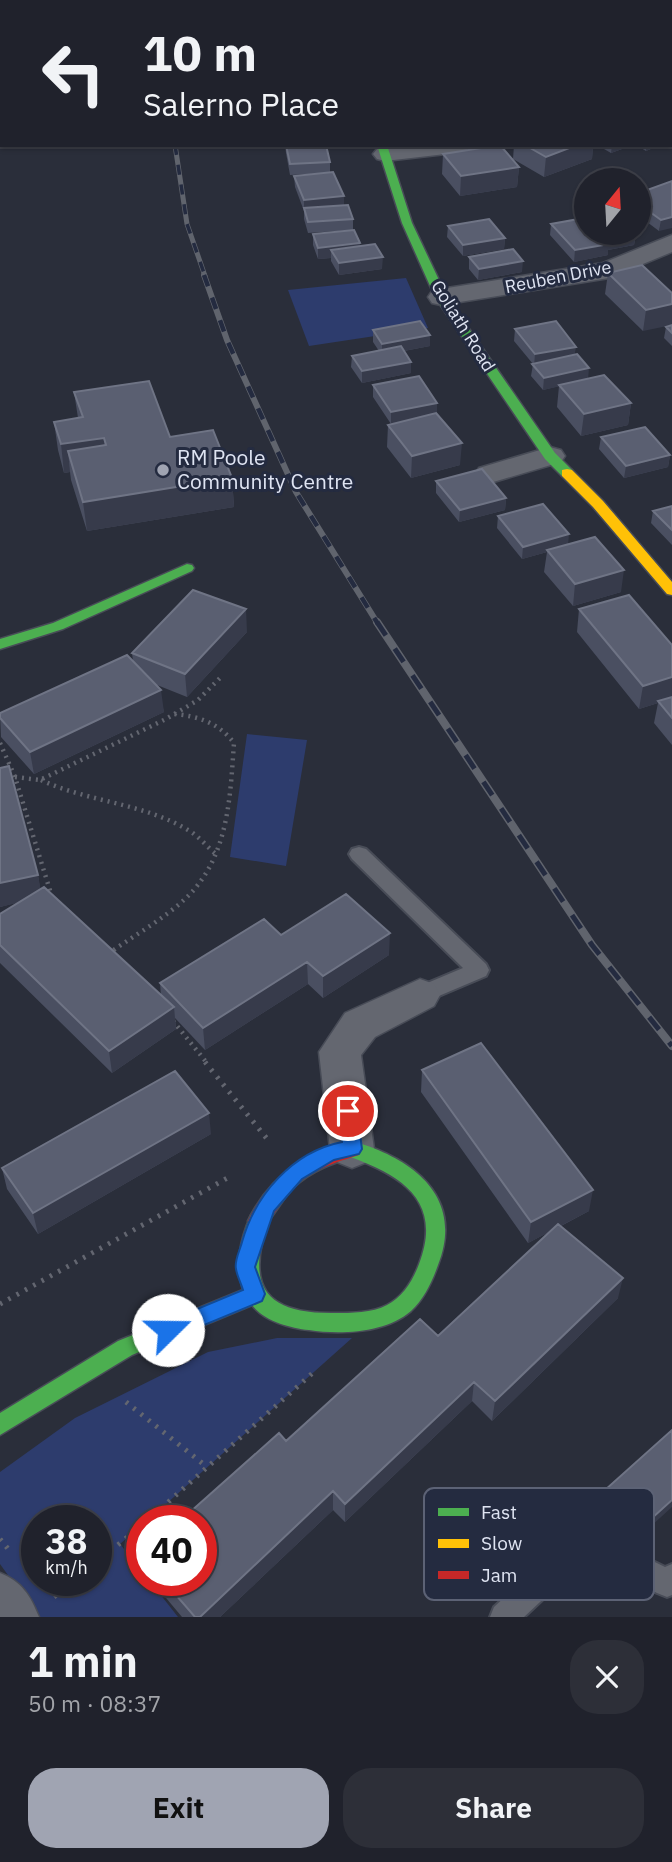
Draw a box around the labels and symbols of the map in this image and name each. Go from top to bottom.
north arrow [574,168,651,245]
street label: Reuben Drive [503,255,613,298]
street label: Goliath Road [426,276,501,376]
place label: RM Poole Community Centre [177,443,353,495]
marker: RM Poole Community Centre [155,462,171,478]
pin [318,1081,378,1141]
position arrow [131,1293,205,1367]
legend [424,1488,654,1600]
text: Fast [481,1500,517,1524]
speed limit sign: 40 [126,1505,217,1596]
text: Slow [481,1531,522,1555]
text: Jam [481,1563,517,1587]

